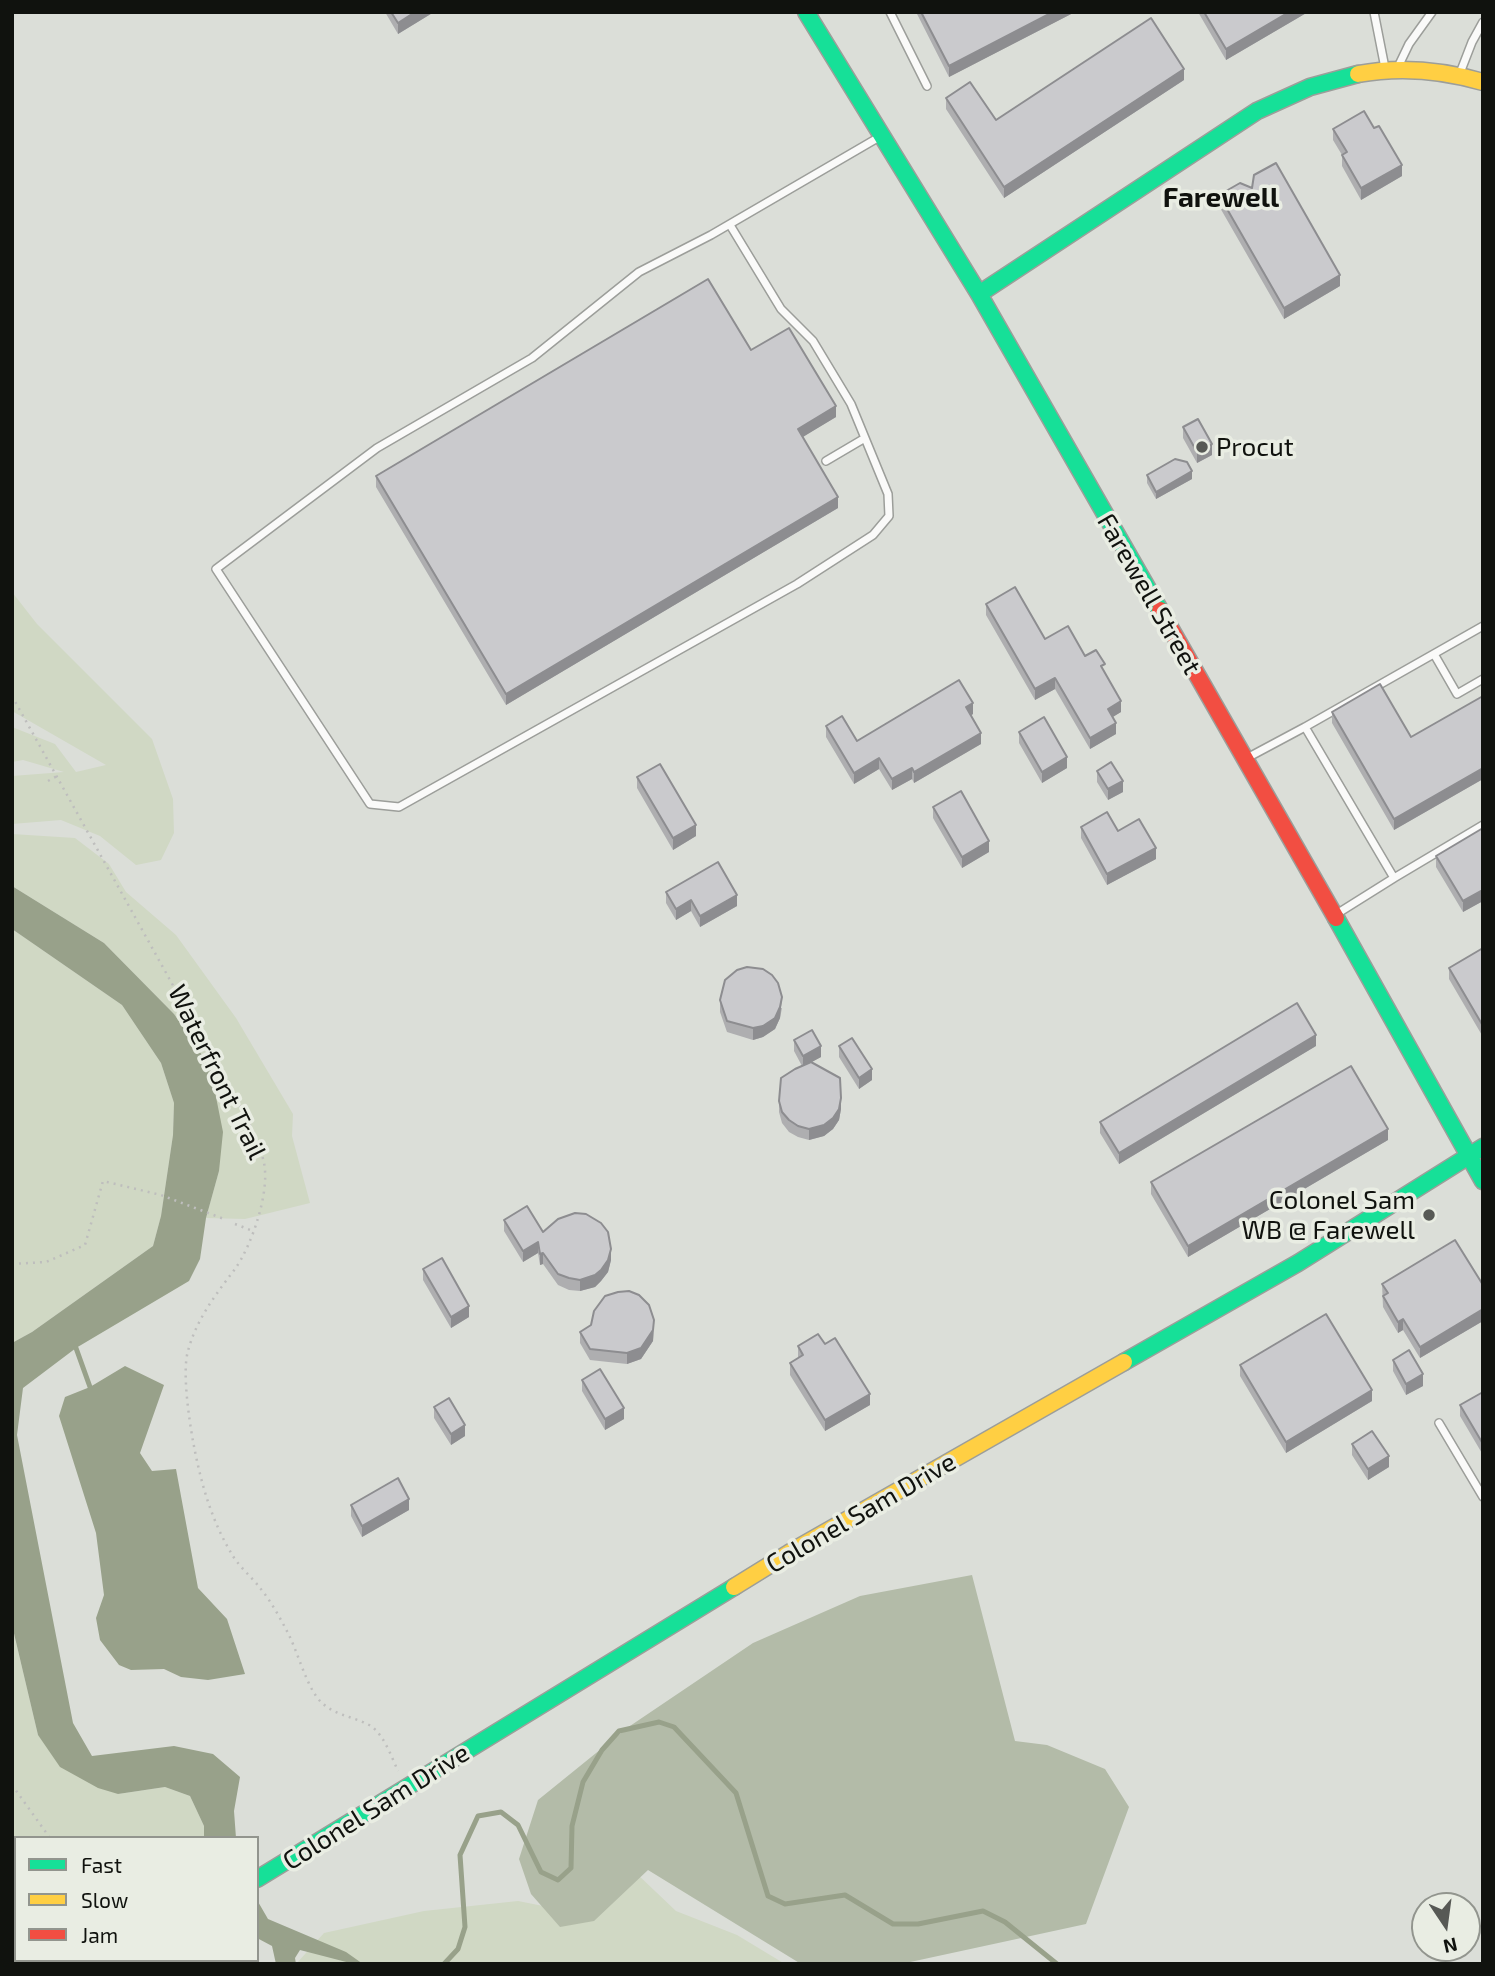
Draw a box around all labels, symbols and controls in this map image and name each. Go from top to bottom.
district label: Farewell [1163,181,1279,215]
place label: Procut [1216,431,1294,463]
marker: Procut [1194,439,1210,455]
street label: Farewell Street [1090,508,1208,680]
street label: Waterfront Trail [161,980,273,1164]
place label: Colonel Sam WB @ Farewell [1241,1184,1415,1246]
marker: Colonel Sam WB @ Farewell [1421,1207,1437,1223]
street label: Colonel Sam Drive [761,1446,961,1580]
street label: Colonel Sam Drive [277,1737,475,1877]
legend [14,1836,259,1962]
text: Fast [81,1852,122,1877]
text: Slow [81,1887,128,1912]
north arrow [1411,1892,1481,1962]
text: Jam [81,1922,118,1947]
text: N [1441,1933,1460,1959]

